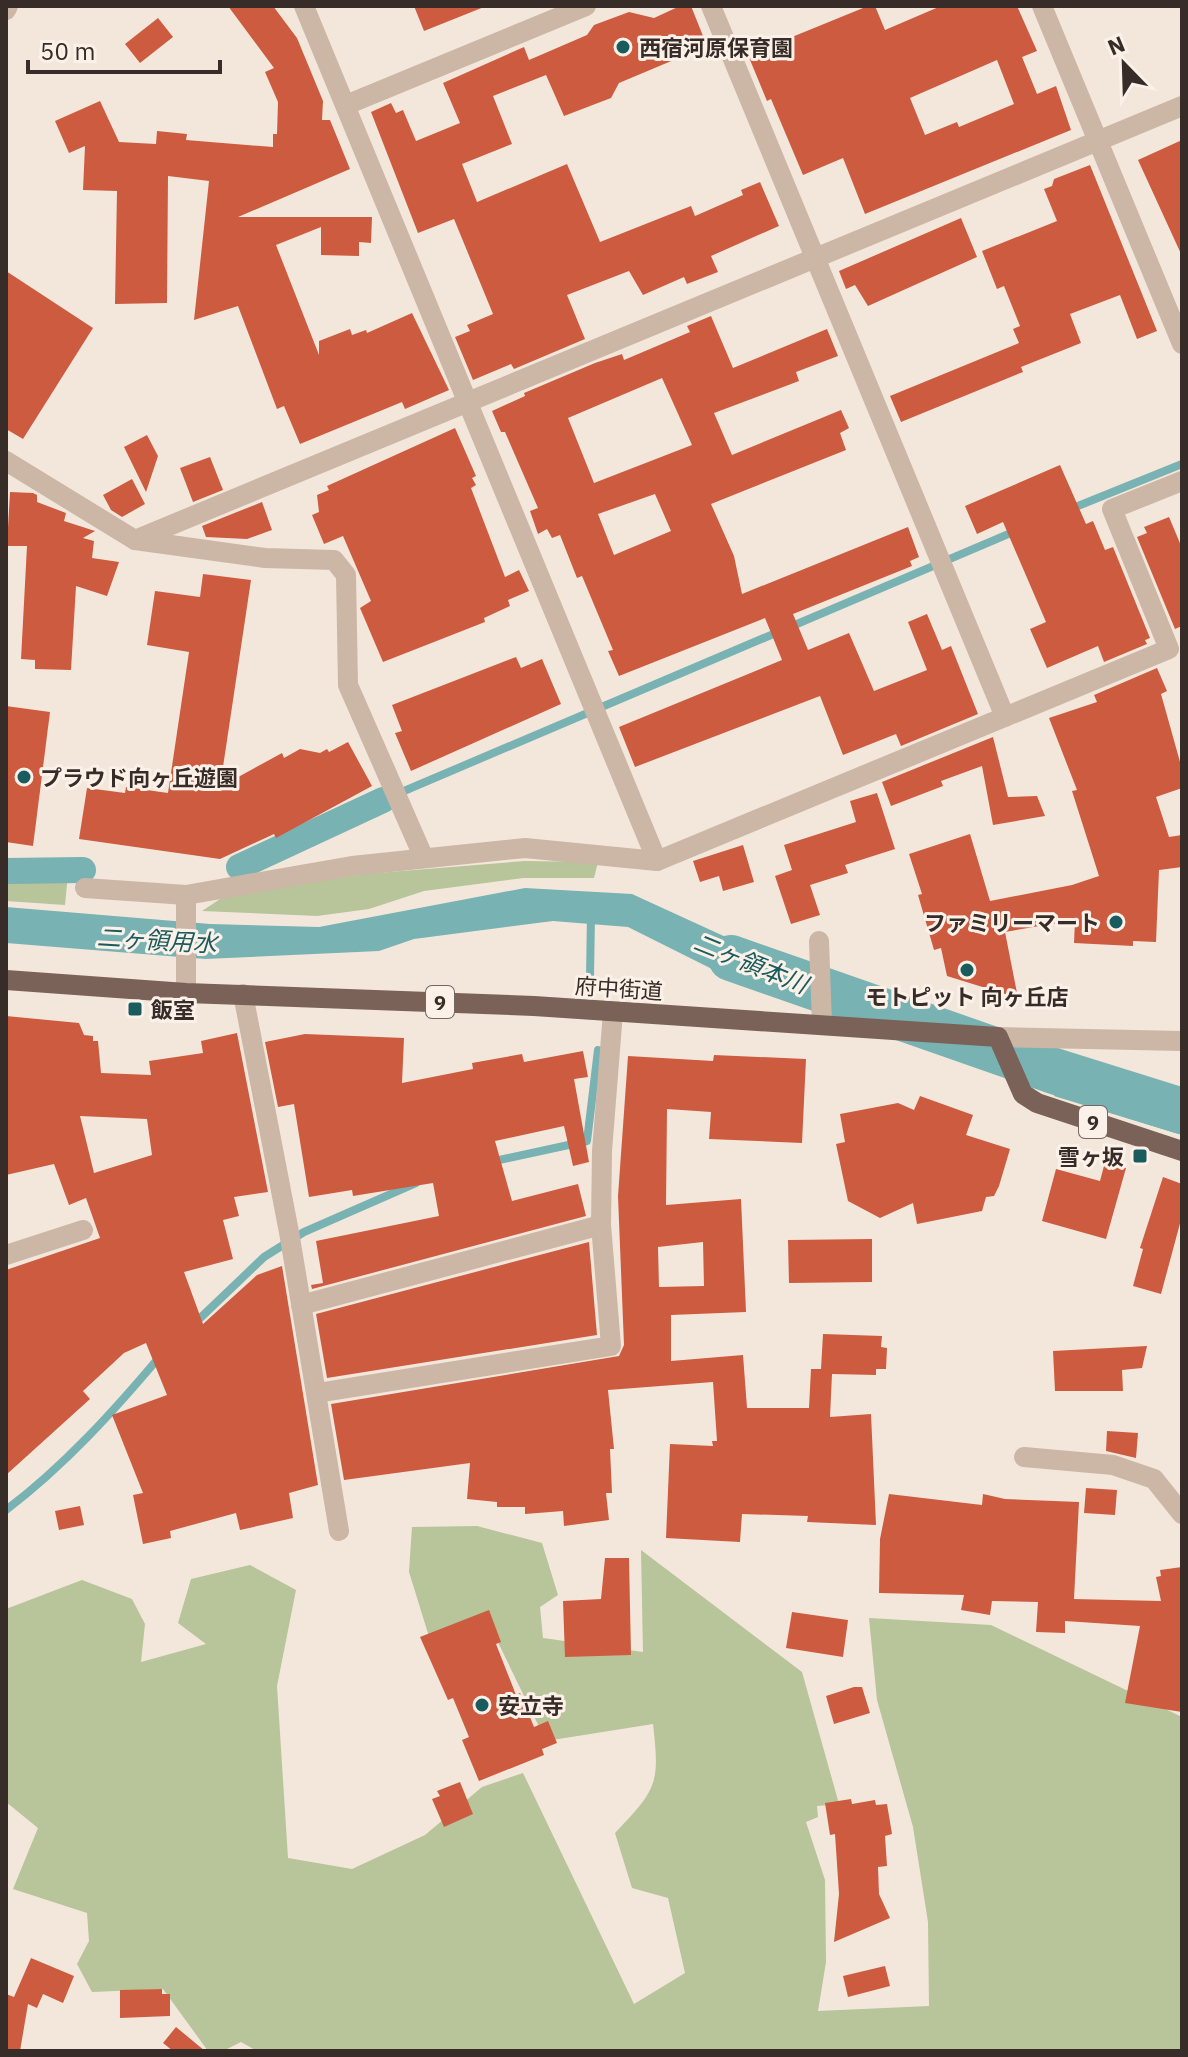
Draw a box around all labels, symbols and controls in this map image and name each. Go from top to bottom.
scale bar [28,24,220,74]
north arrow [1084,24,1164,104]
text: N [1103,29,1129,62]
place label: 西宿河原保育園 [639,33,793,62]
text: 50 m [40,35,95,67]
marker: 西宿河原保育園 [614,38,632,56]
place label: プラウド向ヶ丘遊園 [40,763,238,792]
marker: プラウド向ヶ丘遊園 [15,768,33,786]
place label: ファミリーマート [924,908,1100,937]
marker: ファミリーマート [1107,913,1125,931]
water label: 二ヶ領用水 [96,921,221,959]
water label: 二ヶ領本川 [689,926,815,1001]
marker: モトピット 向ヶ丘店 [958,961,976,979]
street label: 府中街道 [574,970,664,1006]
place label: モトピット 向ヶ丘店 [865,982,1069,1011]
road number: 9 [426,986,454,1018]
place label: 飯室 [150,995,195,1024]
marker: 飯室 [126,1000,144,1018]
road number: 9 [1079,1106,1107,1138]
place label: 雪ヶ坂 [1058,1142,1124,1171]
marker: 雪ヶ坂 [1131,1147,1149,1165]
place label: 安立寺 [498,1691,564,1720]
marker: 安立寺 [473,1696,491,1714]

